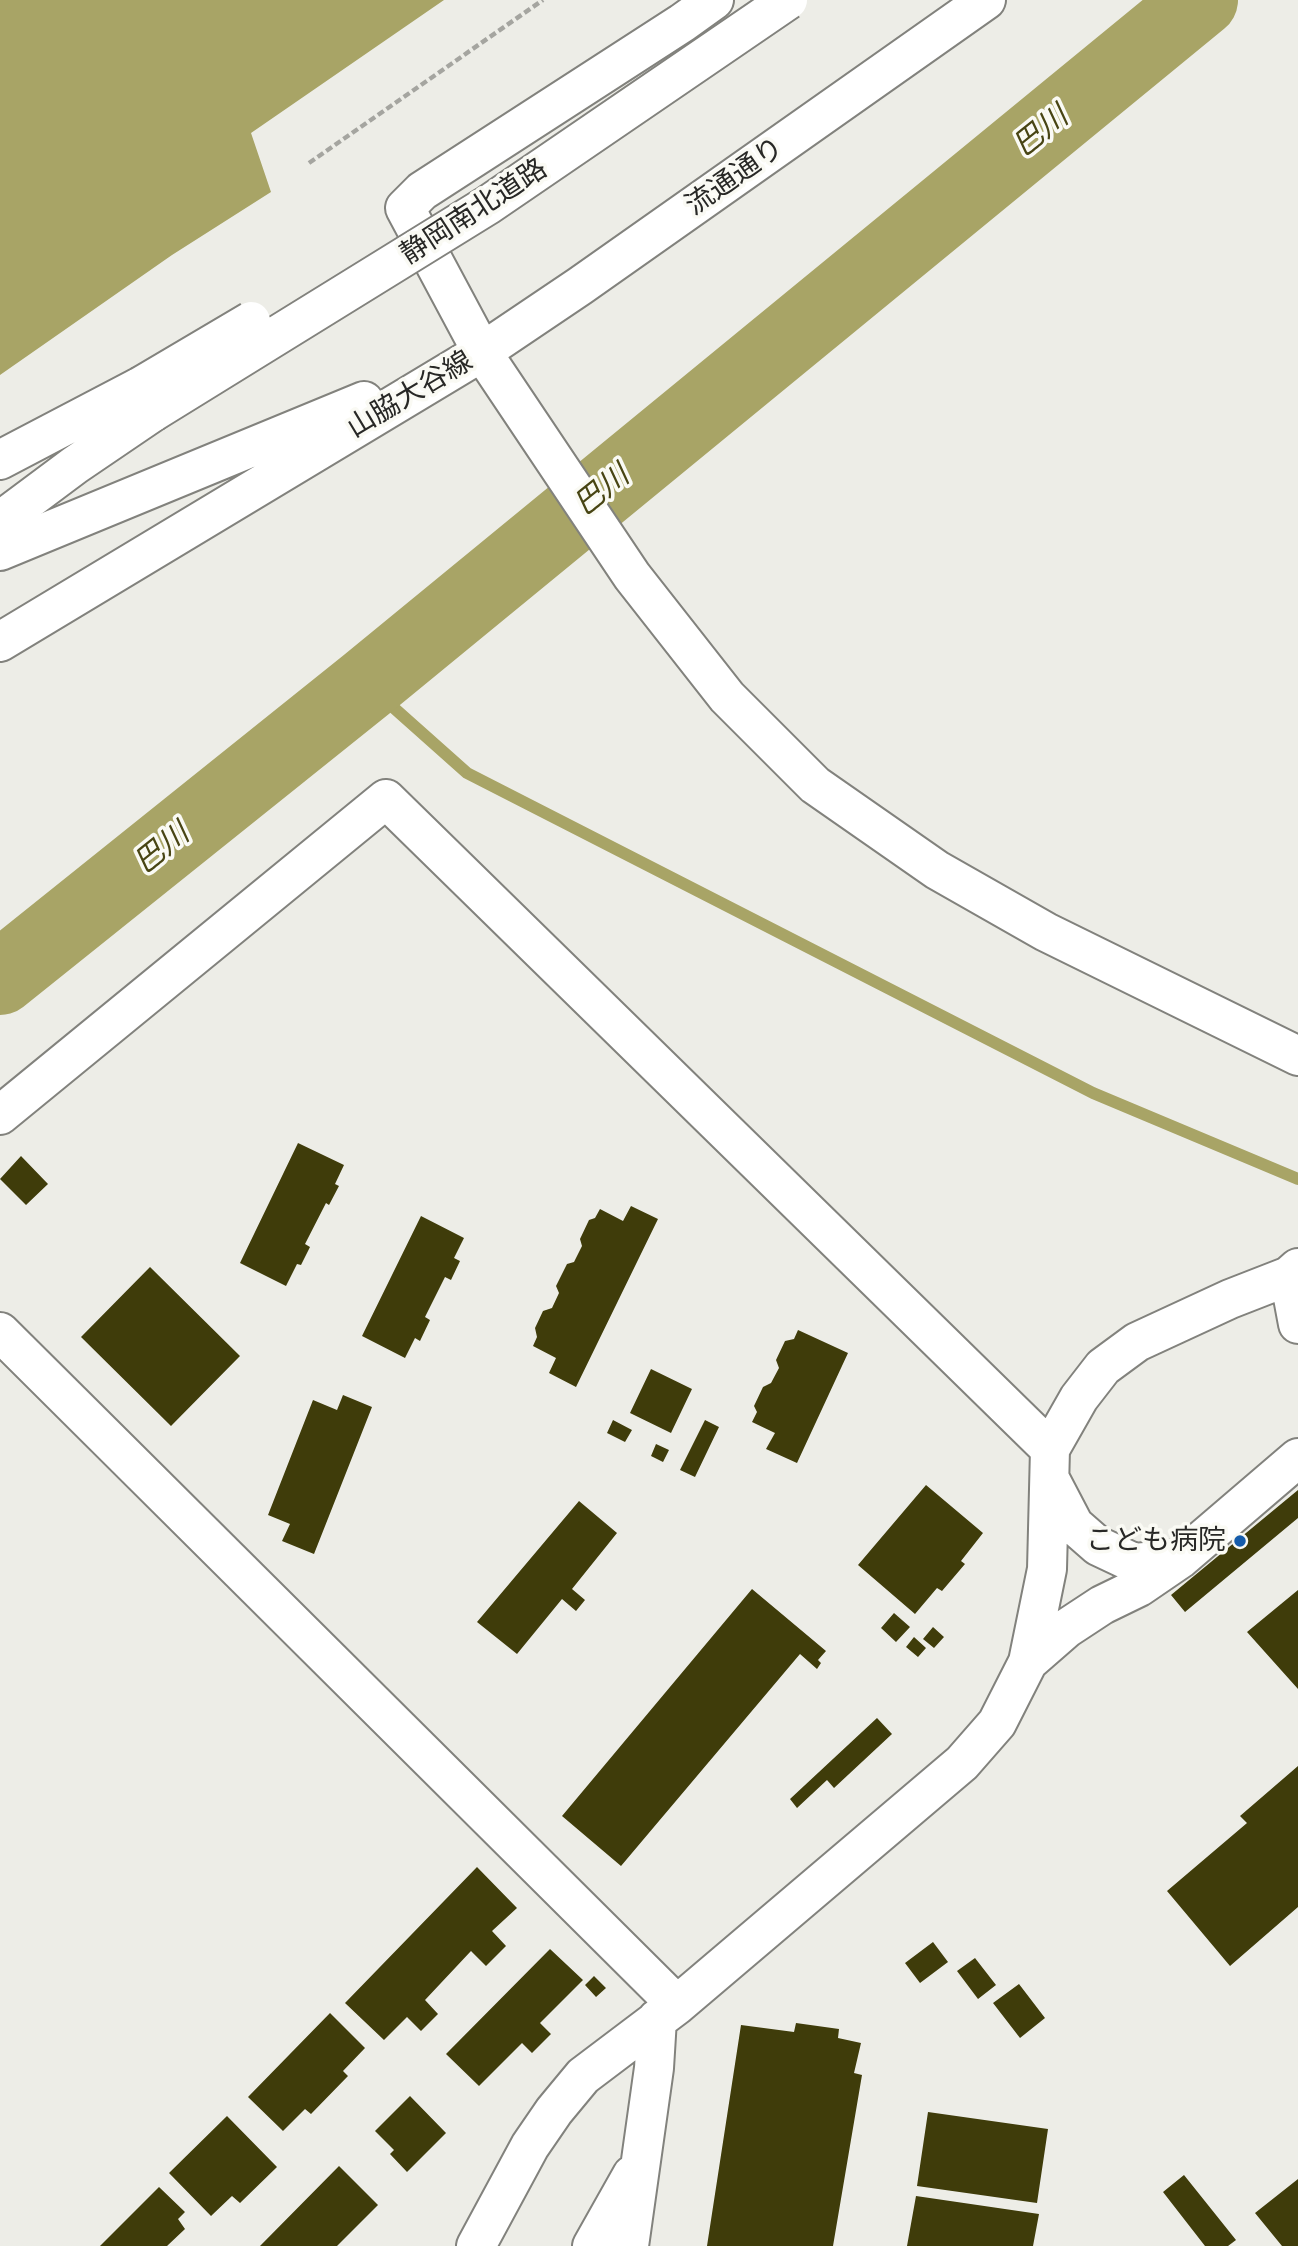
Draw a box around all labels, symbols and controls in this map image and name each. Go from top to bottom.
water label: 巴川 [1006,99,1076,165]
street label: 流通通り [679,131,791,223]
street label: 静岡南北道路 [394,152,554,272]
street label: 山脇大谷線 [341,345,479,445]
water label: 巴川 [567,458,637,524]
water label: 巴川 [127,816,197,882]
place label: こども病院 [1086,1524,1226,1558]
marker: こども病院 [1232,1533,1248,1549]

